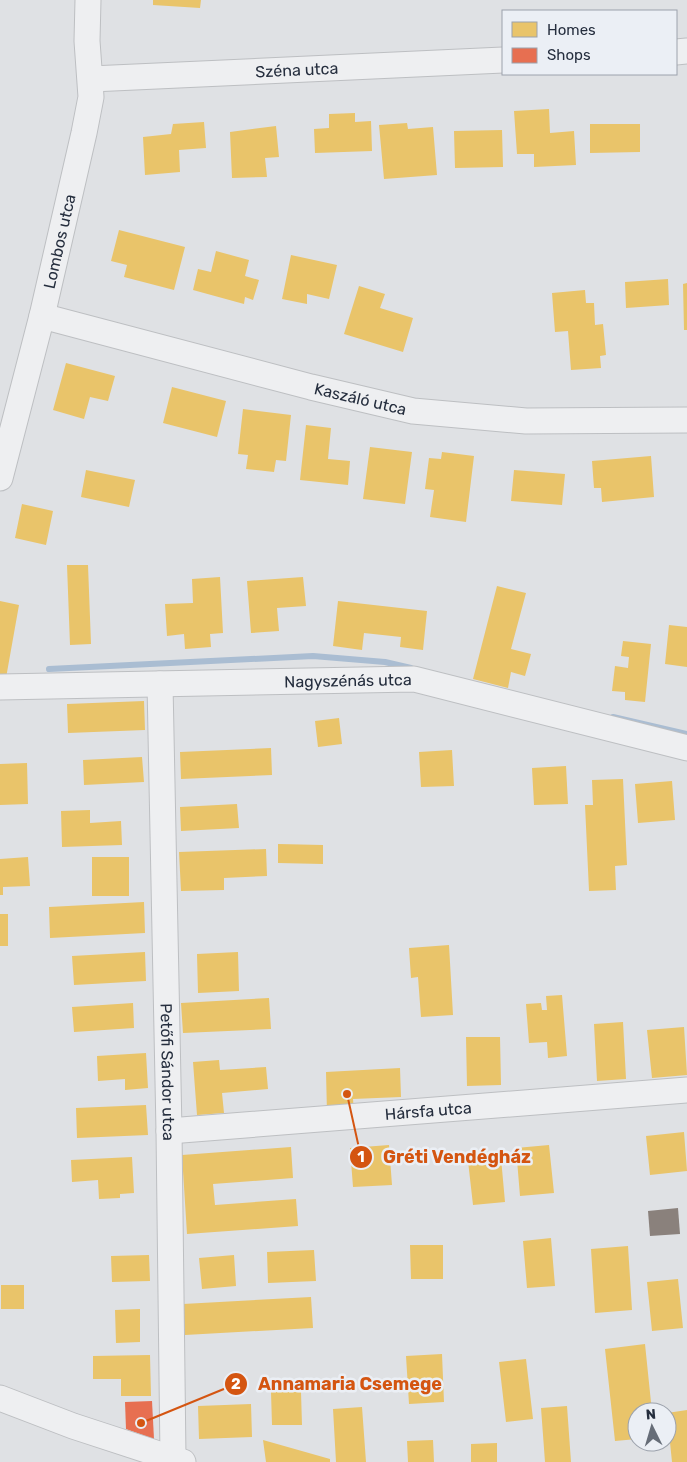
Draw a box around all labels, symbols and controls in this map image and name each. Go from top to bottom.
legend [502,10,677,75]
text: Homes [547,21,596,39]
text: Shops [547,46,591,64]
street label: Széna utca [255,59,339,81]
street label: Lombos utca [40,192,80,291]
street label: Kaszáló utca [312,379,408,419]
street label: Nagyszénás utca [284,670,412,692]
street label: Petőfi Sándor utca [156,1003,178,1141]
street label: Hársfa utca [384,1098,472,1124]
callout: Gréti Vendégház [348,1140,542,1173]
text: Gréti Vendégház [383,1146,531,1168]
text: 1 [357,1148,365,1166]
callout: Annamaria Csemege [223,1367,452,1400]
text: Annamaria Csemege [258,1373,442,1395]
text: 2 [231,1375,241,1393]
north arrow [627,1402,677,1452]
text: N [645,1406,657,1423]

